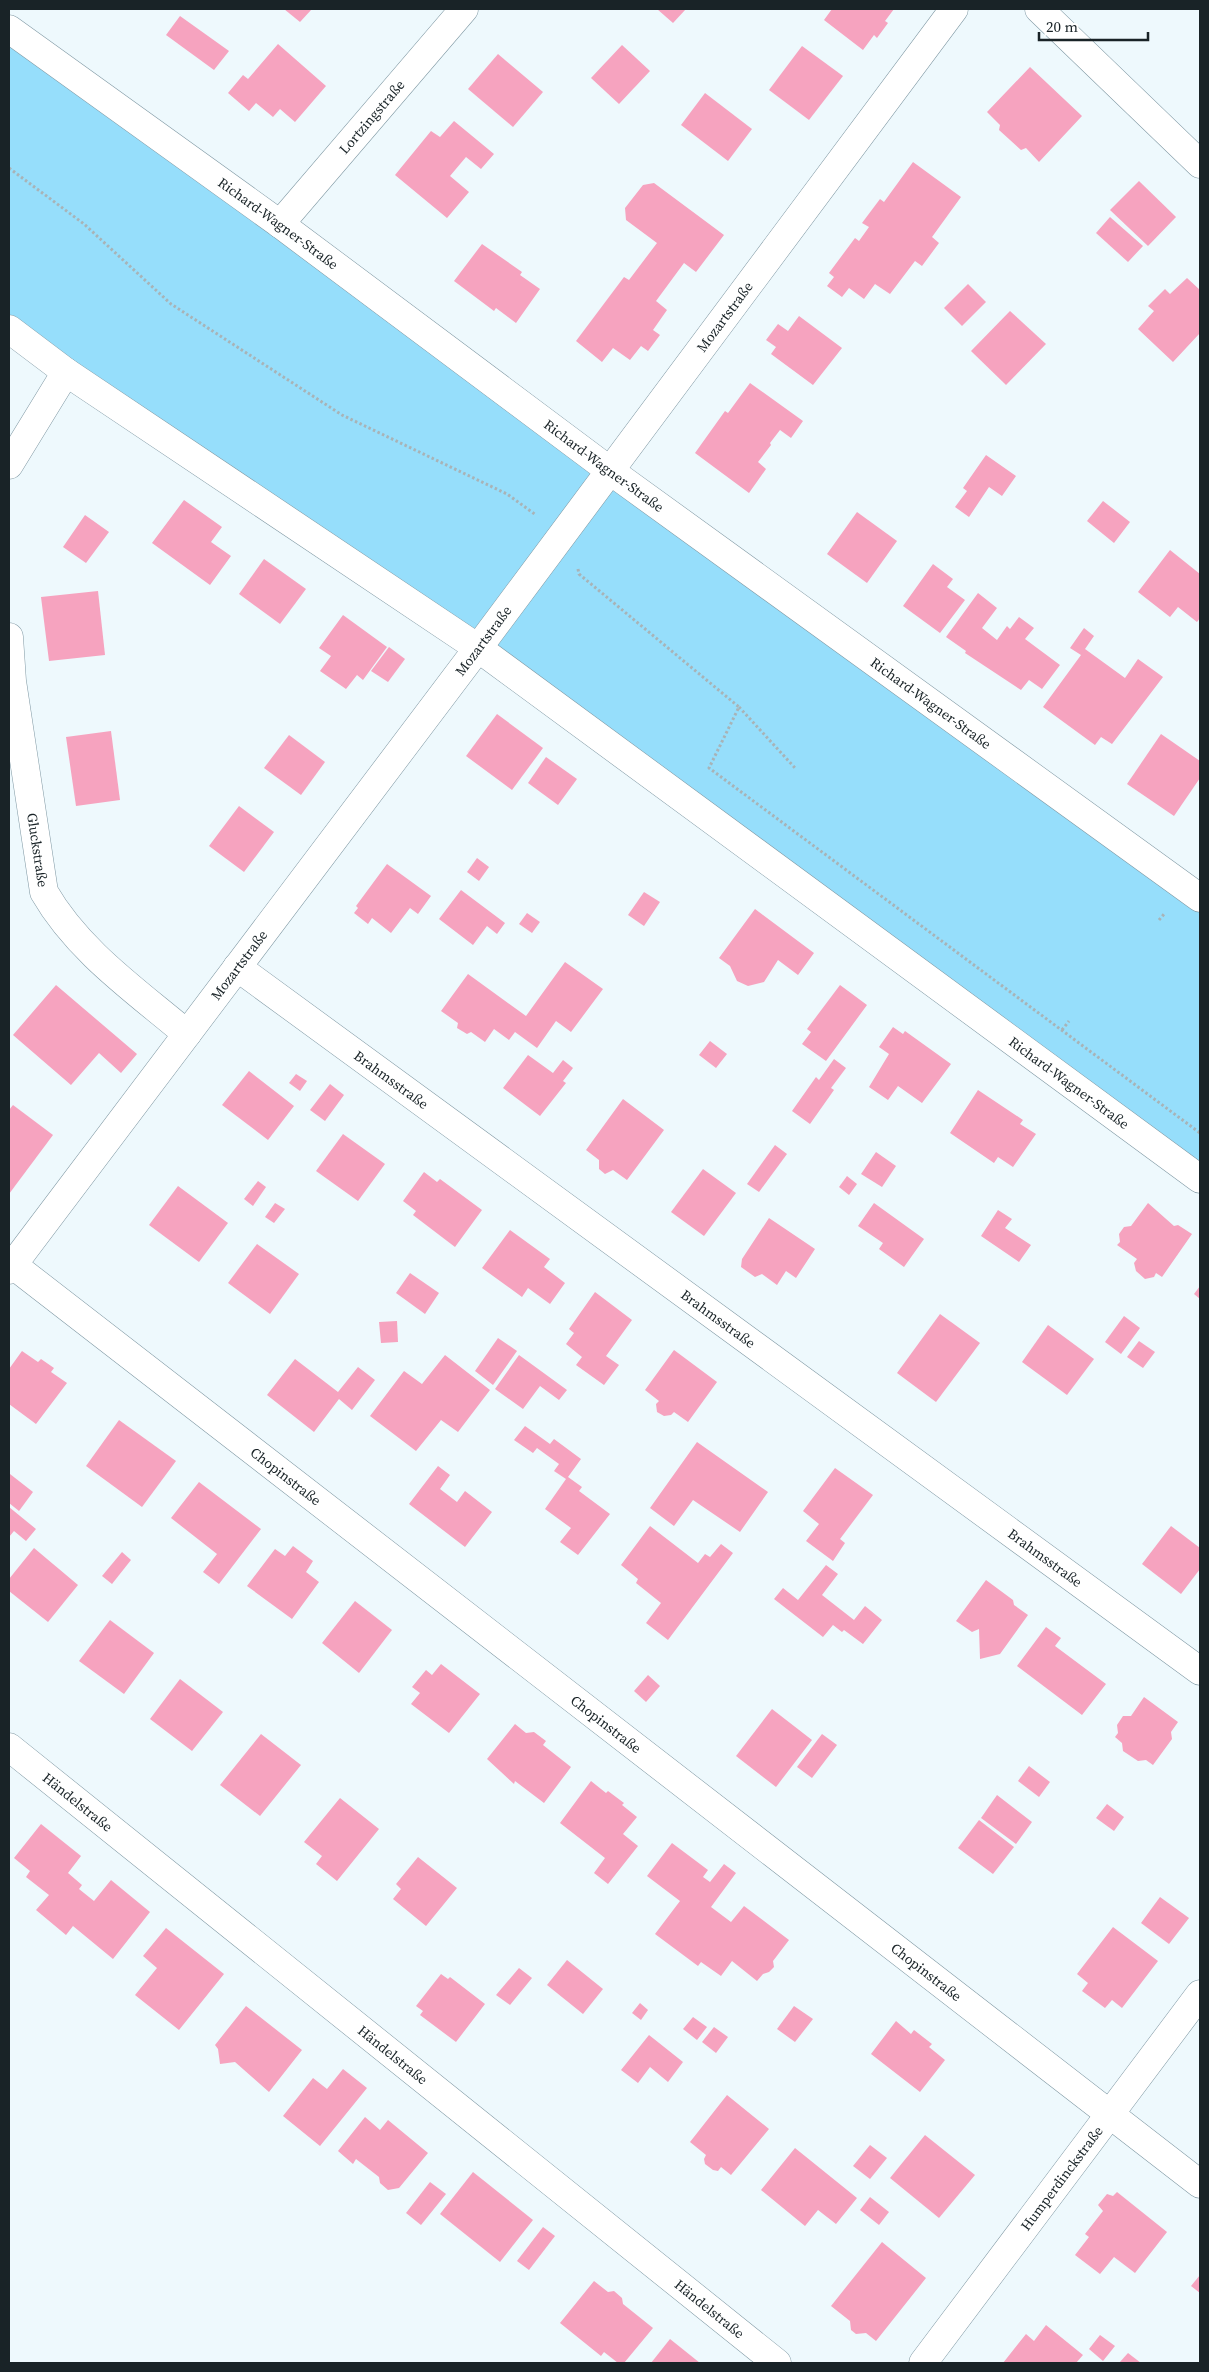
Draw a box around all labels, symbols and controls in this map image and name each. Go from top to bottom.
scale bar [1039,10,1148,42]
text: 20 m [1046,16,1078,37]
street label: Lortzingstraße [334,75,409,158]
street label: Richard-Wagner-Straße [214,172,343,274]
street label: Mozartstraße [692,277,758,356]
street label: Richard-Wagner-Straße [540,415,668,517]
street label: Mozartstraße [450,601,516,680]
street label: Richard-Wagner-Straße [866,652,995,754]
street label: Gluckstraße [22,811,53,888]
street label: Mozartstraße [206,926,272,1004]
street label: Richard-Wagner-Straße [1005,1032,1133,1134]
street label: Brahmsstraße [350,1046,433,1114]
street label: Brahmsstraße [677,1285,760,1353]
street label: Chopinstraße [246,1442,325,1510]
street label: Brahmsstraße [1004,1524,1086,1592]
street label: Chopinstraße [566,1690,646,1758]
street label: Händelstraße [38,1768,117,1836]
street label: Chopinstraße [887,1938,966,2006]
street label: Händelstraße [354,2021,432,2089]
street label: Humperdinckstraße [1016,2122,1108,2235]
street label: Händelstraße [670,2275,749,2343]

